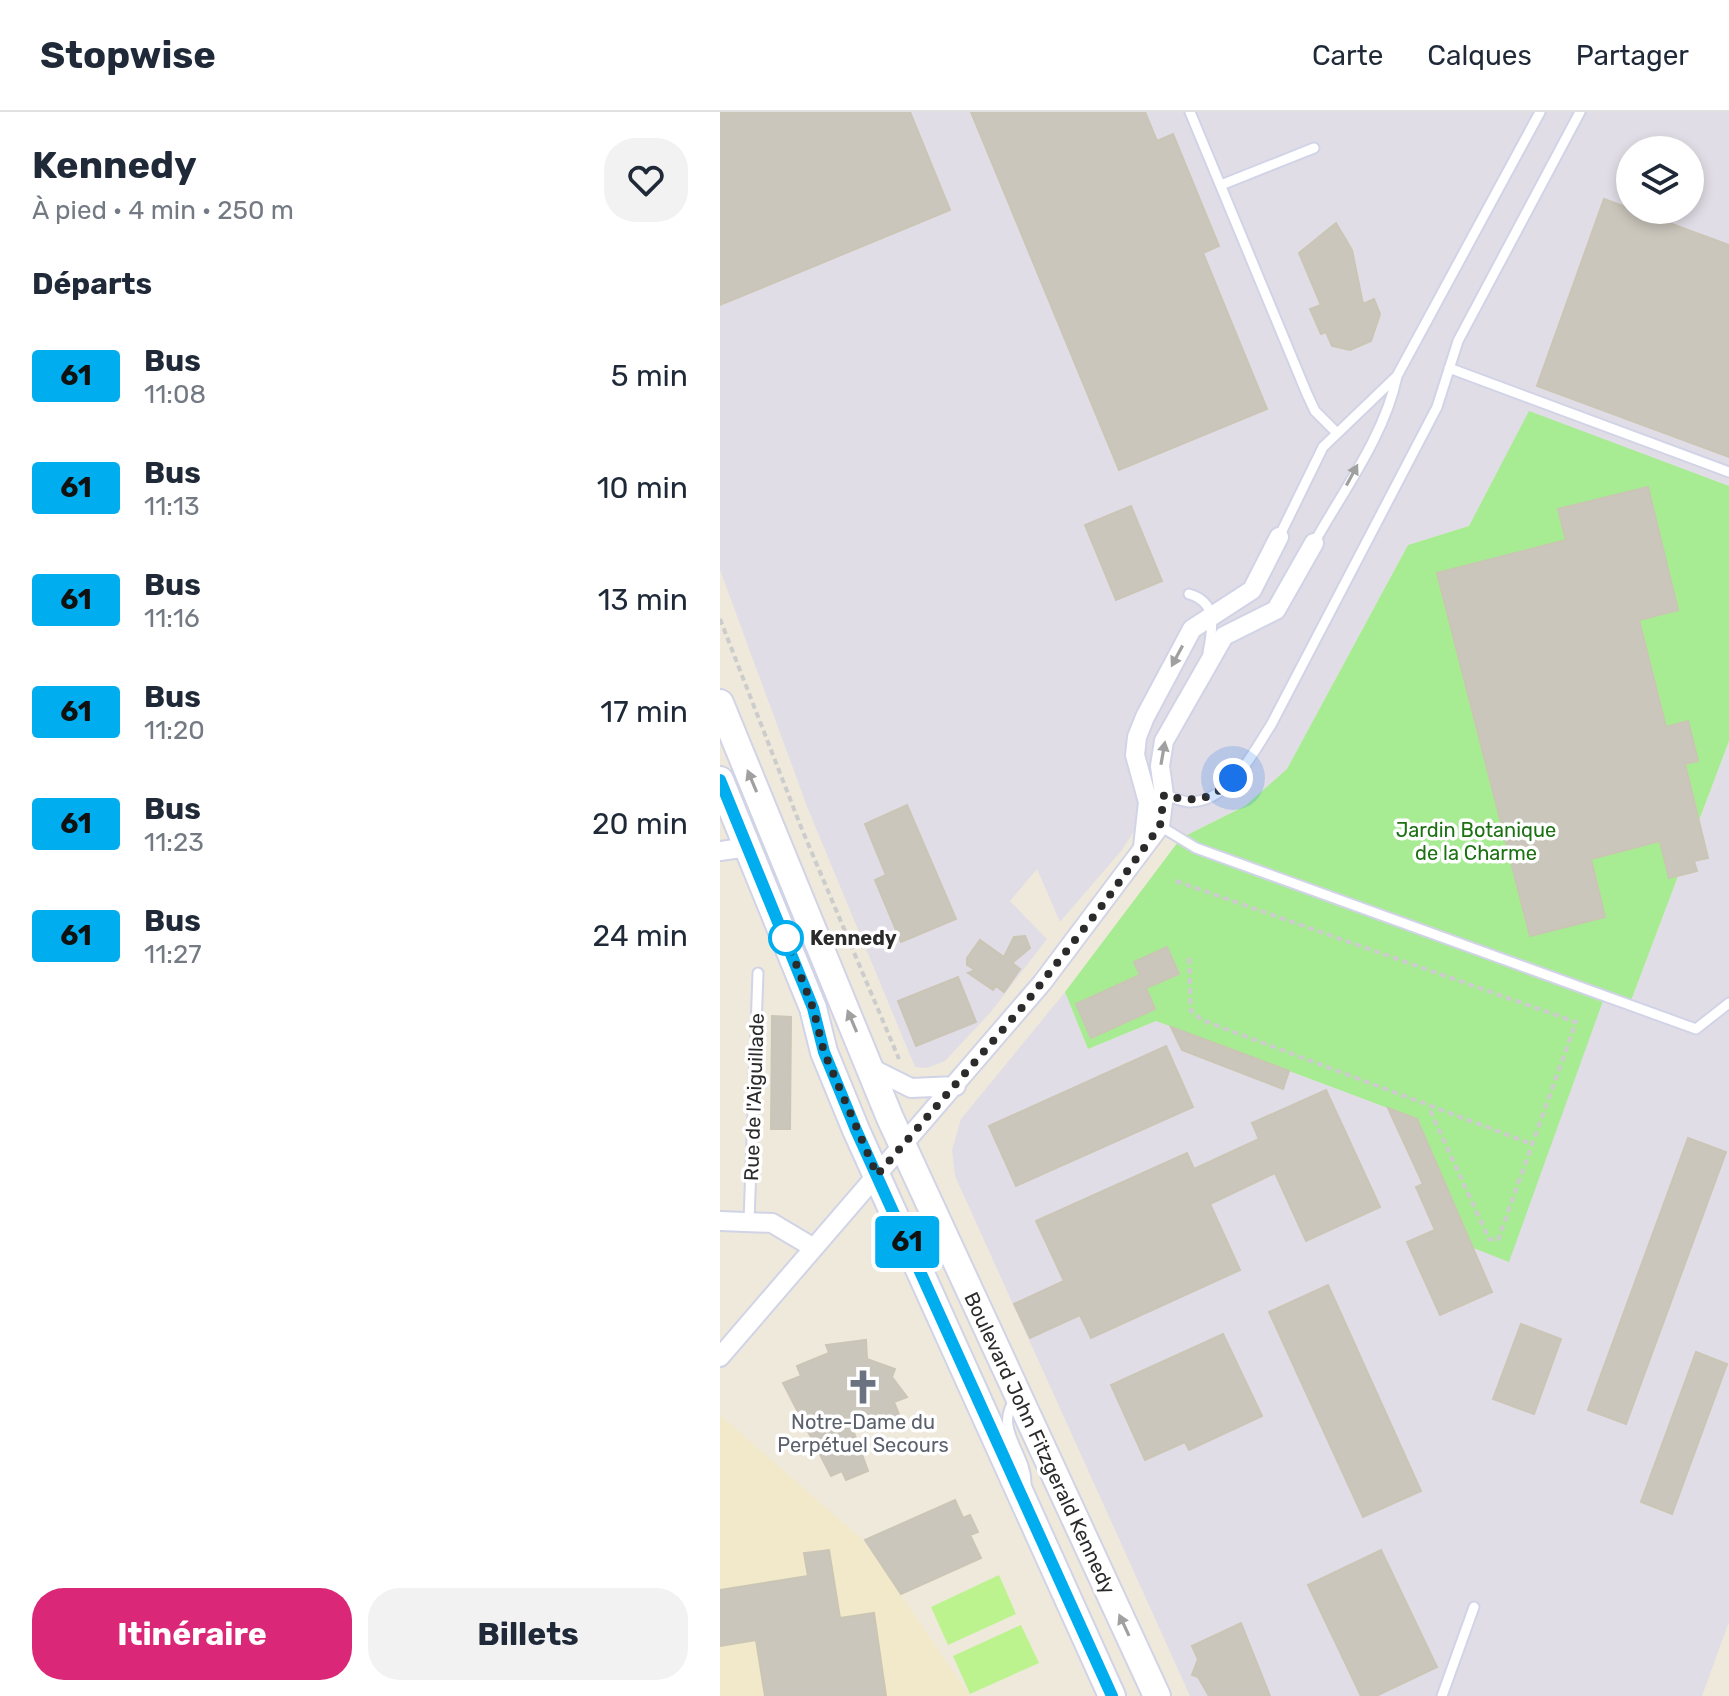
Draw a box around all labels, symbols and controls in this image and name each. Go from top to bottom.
text: Stopwise [40,32,216,78]
text: Carte [1312,39,1383,72]
text: Calques [1427,39,1532,72]
text: Partager [1576,39,1689,72]
map controls [1616,136,1704,224]
button: layers [1616,136,1704,224]
button: heart [604,138,688,222]
text: Kennedy [32,142,197,188]
text: À pied · 4 min · 250 m [32,195,294,226]
text: Départs [32,266,152,302]
text: Bus [144,343,201,379]
text: 5 min [611,358,688,394]
text: 61 [60,359,92,392]
text: 11:08 [144,379,206,410]
text: Bus [144,455,201,491]
one-way arrow [1345,464,1359,486]
text: 10 min [597,470,688,506]
text: 61 [60,471,92,504]
text: 11:13 [144,491,200,522]
text: Bus [144,567,201,603]
text: 13 min [598,582,688,618]
text: 61 [60,583,92,616]
text: 11:16 [144,603,200,634]
one-way arrow [1171,645,1185,667]
text: Bus [144,679,201,715]
text: 17 min [600,694,688,730]
text: 61 [60,695,92,728]
text: 11:20 [144,715,205,746]
one-way arrow [1157,740,1169,765]
your location [1213,758,1253,798]
one-way arrow [746,769,759,793]
text: Bus [144,791,201,827]
text: 20 min [592,806,688,842]
text: 61 [60,807,92,840]
park label: Jardin Botanique de la Charme [1396,818,1556,865]
text: 11:23 [144,827,204,858]
text: Bus [144,903,201,939]
text: 24 min [593,918,688,954]
text: 61 [60,919,92,952]
marker: Kennedy [769,921,803,955]
place label: Kennedy [810,926,897,950]
text: 11:27 [144,939,202,970]
one-way arrow [845,1009,858,1033]
street label: Rue de l'Aiguillade [739,1013,769,1181]
line badge: 61 [871,1216,943,1268]
text: 61 [891,1225,923,1258]
street label: Boulevard John Fitzgerald Kennedy [959,1288,1121,1598]
church icon: Notre-Dame du Perpétuel Secours [844,1368,882,1406]
place label: Notre-Dame du Perpétuel Secours [777,1410,949,1457]
button: Itinéraire [32,1588,352,1680]
button: Billets [368,1588,688,1680]
one-way arrow [1117,1614,1131,1637]

